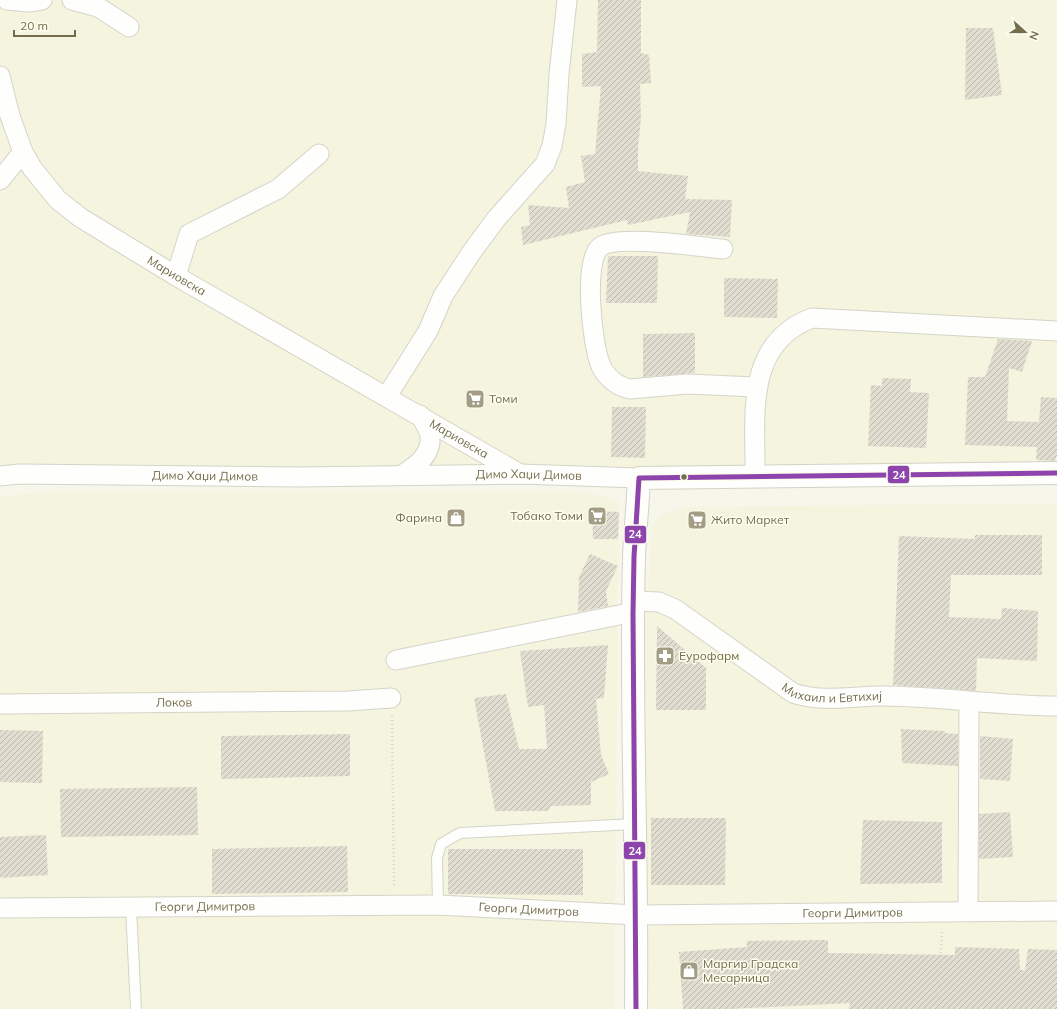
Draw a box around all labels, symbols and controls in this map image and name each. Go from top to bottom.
scale bar [14,12,75,38]
north arrow [1005,12,1045,52]
text: 20 m [20,18,48,33]
text: N [1026,29,1042,42]
street label: Мариовска [145,252,209,299]
supermarket icon: Томи [464,388,486,410]
place label: Томи [489,391,518,406]
street label: Мариовска [427,416,491,461]
line badge: 24 [887,465,910,484]
street label: Димо Хаџи Димов [476,466,582,483]
street label: Димо Хаџи Димов [152,467,258,484]
text: 24 [892,468,906,482]
unlabelled marker [679,472,689,482]
supermarket icon: Тобако Томи [586,505,608,527]
shop icon: Фарина [445,507,467,529]
place label: Тобако Томи [510,508,583,523]
supermarket icon: Жито Маркет [686,509,708,531]
place label: Фарина [395,510,442,525]
place label: Жито Маркет [711,512,790,527]
line badge: 24 [624,525,647,544]
text: 24 [628,527,642,541]
pharmacy icon: Еурофарм [654,645,676,667]
place label: Еурофарм [679,648,739,663]
street label: Михаил и Евтихиј [779,679,882,705]
street label: Локов [156,694,192,710]
line badge: 24 [623,841,646,860]
text: 24 [628,844,642,858]
street label: Георги Димитров [155,898,255,914]
street label: Георги Димитров [478,899,580,919]
street label: Георги Димитров [803,904,903,920]
place label: Маргир Градска Месарница [703,956,798,985]
shop icon: Маргир Градска Месарница [678,960,700,982]

